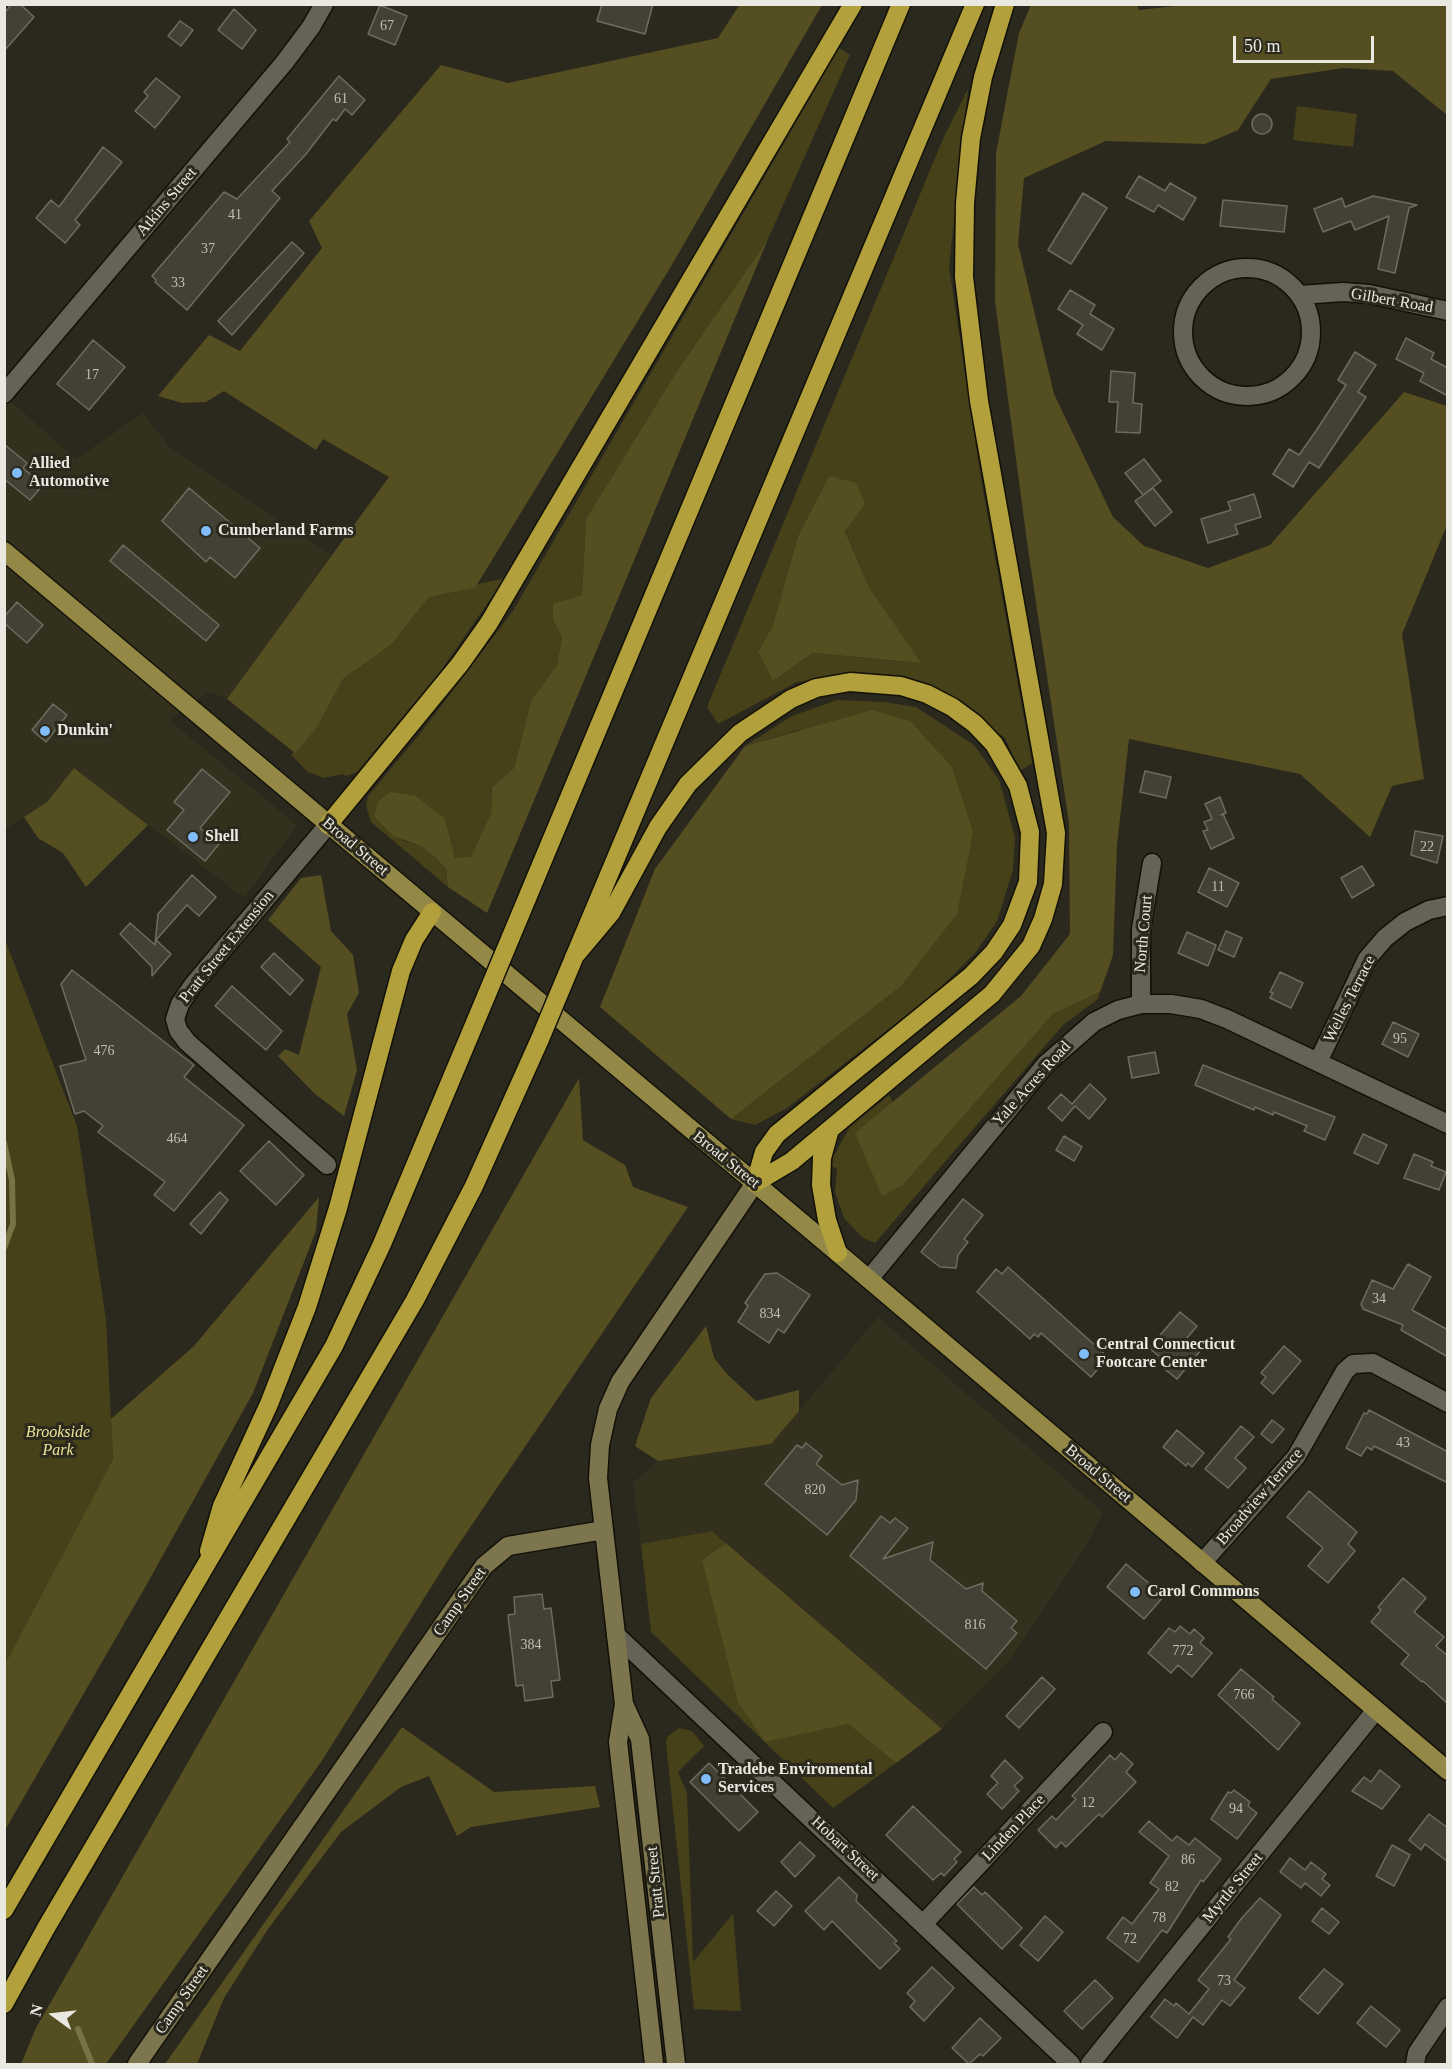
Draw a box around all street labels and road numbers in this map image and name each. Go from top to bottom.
street label: Atkins Street [133,164,201,240]
street label: Gilbert Road [1349,284,1435,318]
street label: Broad Street [318,814,392,880]
street label: Pratt Street Extension [176,887,278,1007]
street label: North Court [1131,894,1157,974]
street label: Welles Terrace [1320,952,1380,1046]
street label: Yale Acres Road [989,1038,1075,1130]
street label: Broad Street [689,1127,763,1193]
street label: Broad Street [1061,1441,1135,1507]
street label: Broadview Terrace [1213,1445,1307,1549]
street label: Camp Street [429,1564,491,1640]
street label: Linden Place [978,1791,1050,1865]
street label: Hobart Street [807,1813,883,1885]
street label: Pratt Street [643,1845,669,1919]
street label: Myrtle Street [1199,1849,1267,1927]
street label: Camp Street [151,1962,213,2038]

